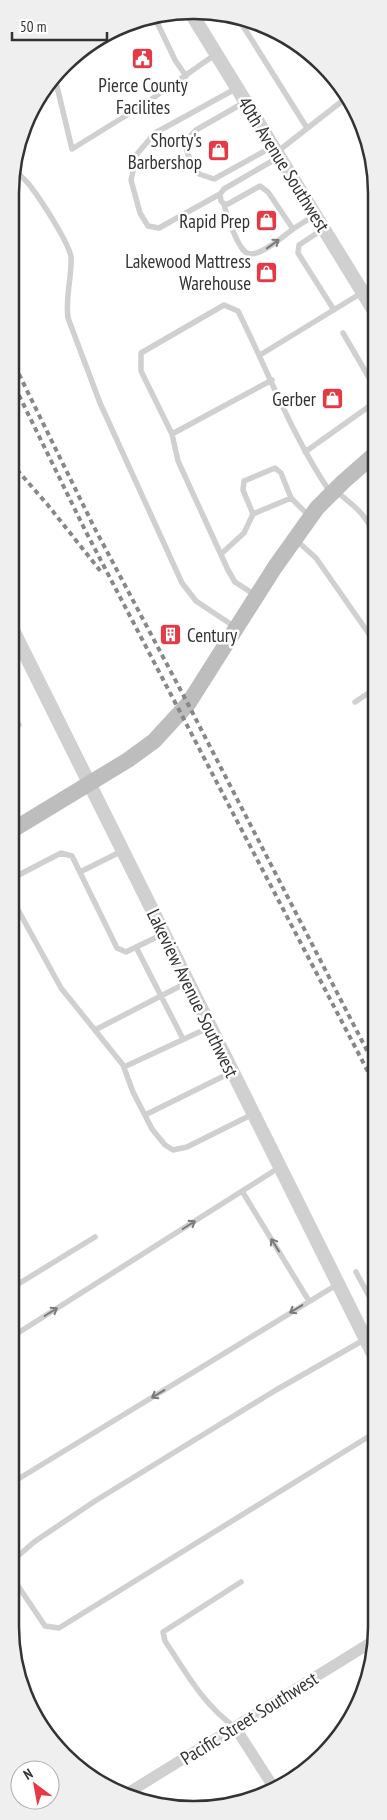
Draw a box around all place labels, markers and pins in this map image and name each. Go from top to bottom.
public building icon: Pierce County Facilites [131,47,155,71]
place label: Pierce County Facilites [98,73,188,119]
place label: Shorty's Barbershop [128,128,202,174]
shop icon: Shorty's Barbershop [206,139,230,163]
place label: Rapid Prep [179,209,250,233]
shop icon: Rapid Prep [254,209,278,233]
place label: Lakewood Mattress Warehouse [125,249,251,295]
shop icon: Lakewood Mattress Warehouse [255,260,279,284]
place label: Gerber [272,387,317,411]
shop icon: Gerber [320,387,344,411]
building icon: Century [159,623,183,647]
place label: Century [187,623,238,647]

